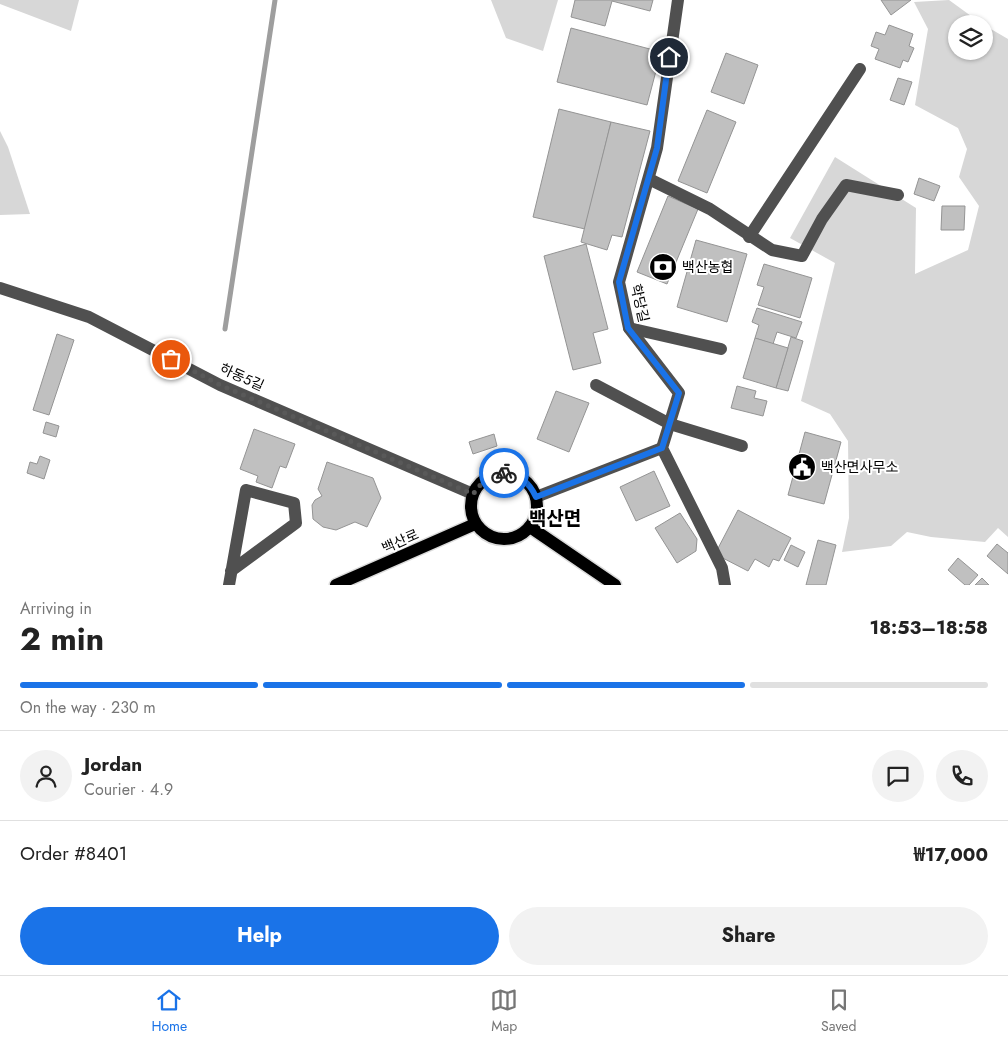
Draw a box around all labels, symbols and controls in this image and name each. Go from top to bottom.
map controls [948,15,993,60]
button: layers [948,15,993,60]
pin [648,36,690,78]
icon: home [655,43,683,71]
bank icon: 백산농협 [648,252,678,282]
place label: 백산농협 [682,257,734,277]
street label: 학당길 [626,282,654,324]
pin [150,338,192,380]
icon: bag [157,345,185,373]
street label: 하동5길 [217,358,267,396]
courier [479,448,529,498]
public building icon: 백산면사무소 [787,452,817,482]
place label: 백산면사무소 [821,457,898,477]
icon: bike [490,459,518,487]
district label: 백산면 [529,505,581,532]
street label: 백산로 [378,524,422,558]
text: Arriving in [20,597,92,620]
text: 18:53–18:58 [869,614,988,641]
text: 2 min [20,616,104,662]
text: On the way · 230 m [20,696,156,719]
button: person [20,750,72,802]
button: chat [872,750,924,802]
button: phone [936,750,988,802]
text: Jordan [84,751,142,778]
text: Courier · 4.9 [84,778,173,801]
text: Order #8401 [20,840,127,867]
text: ₩17,000 [914,841,988,868]
button: Help [20,907,499,965]
button: Share [509,907,988,965]
tab: Home [151,986,187,1036]
tab: Map [490,986,518,1036]
tab: Saved [821,986,857,1036]

